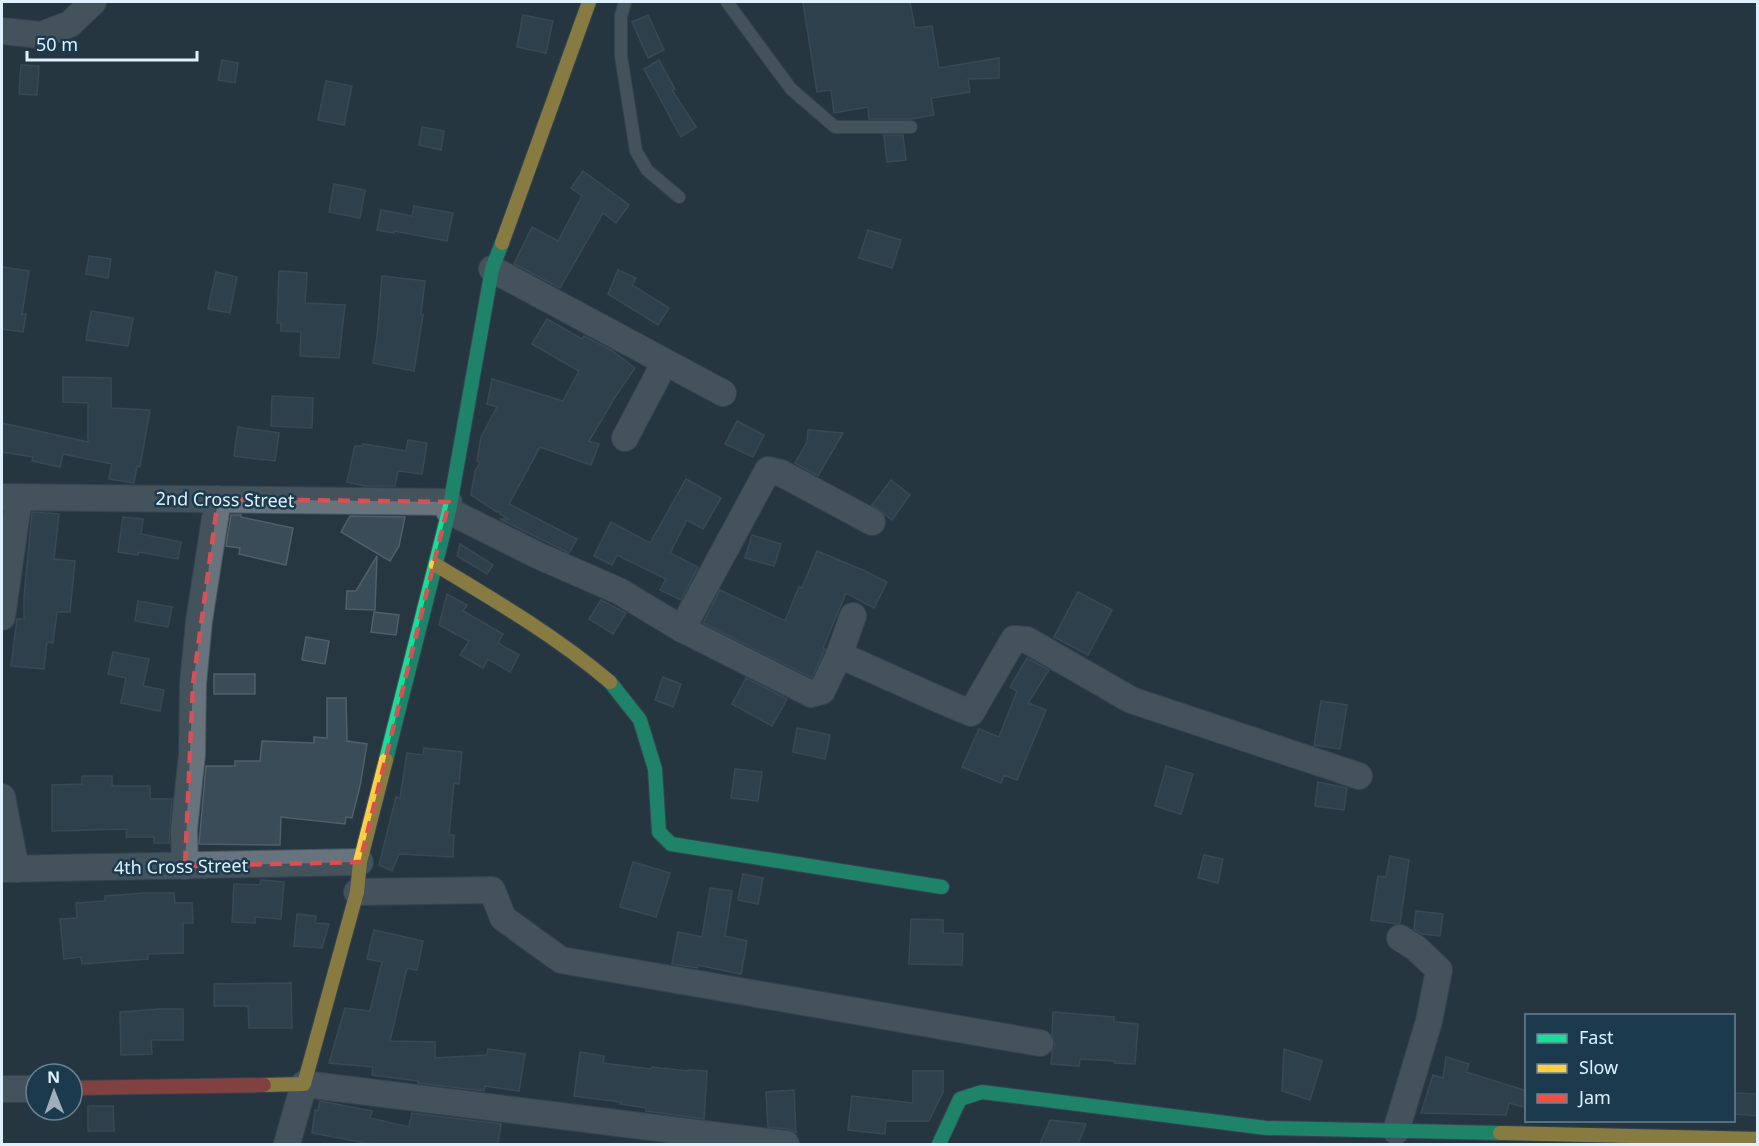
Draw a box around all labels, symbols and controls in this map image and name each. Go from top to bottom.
scale bar [27,24,196,62]
text: 50 m [36,32,78,56]
street label: 2nd Cross Street [155,486,295,512]
street label: 4th Cross Street [114,853,249,879]
legend [1525,1014,1735,1122]
text: Fast [1579,1025,1614,1049]
text: Slow [1579,1055,1618,1079]
north arrow [24,1062,84,1122]
text: N [47,1066,60,1088]
text: Jam [1577,1085,1611,1109]

